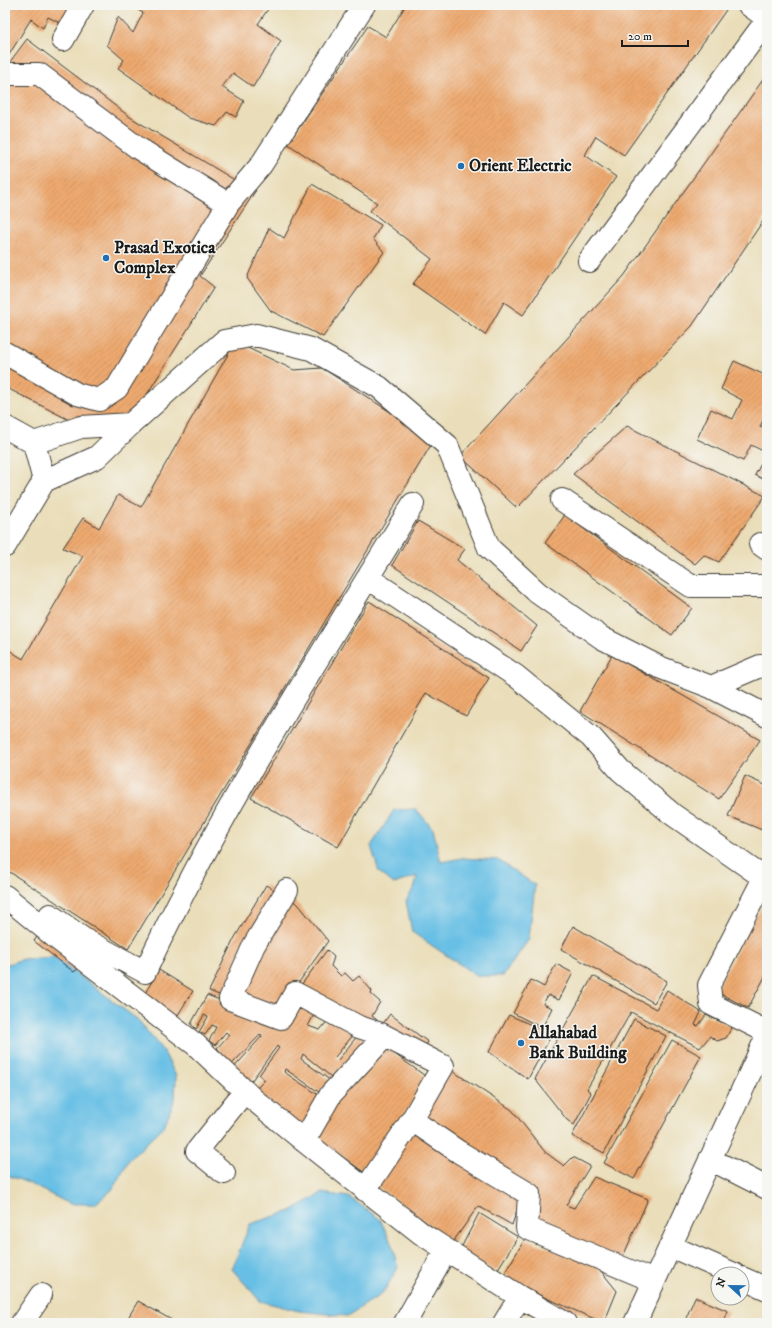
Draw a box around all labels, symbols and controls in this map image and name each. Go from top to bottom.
scale bar [622,22,688,48]
text: 20 m [628,29,652,44]
place label: Orient Electric [469,155,572,177]
marker: Orient Electric [456,161,466,171]
place label: Prasad Exotica Complex [114,237,216,279]
marker: Prasad Exotica Complex [101,253,111,263]
place label: Allahabad Bank Building [528,1022,627,1064]
marker: Allahabad Bank Building [516,1038,526,1048]
north arrow [710,1266,750,1306]
text: N [713,1276,730,1289]

